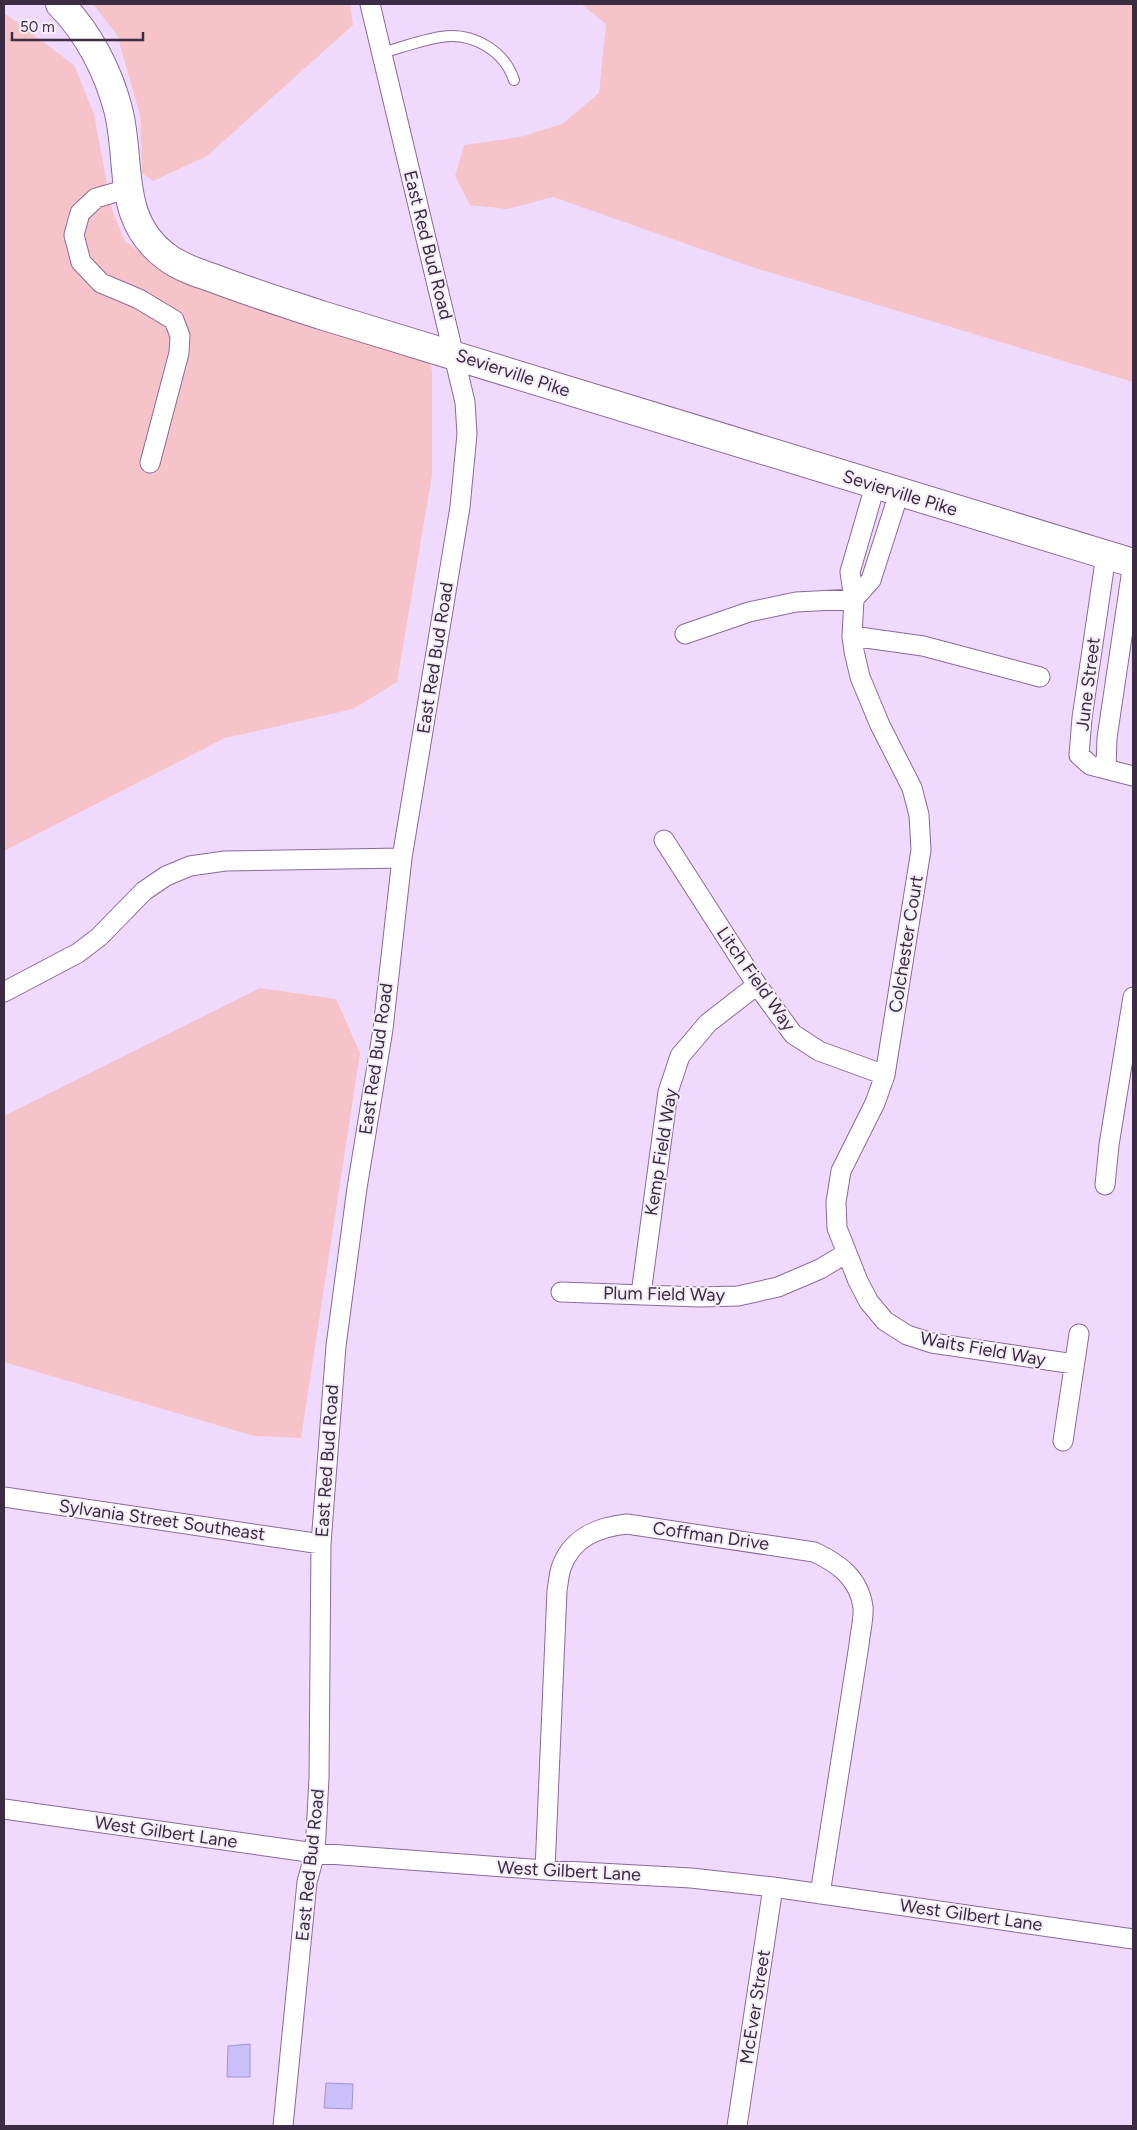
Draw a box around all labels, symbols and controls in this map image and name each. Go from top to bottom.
scale bar [12,10,144,42]
text: 50 m [20,18,55,36]
street label: East Red Bud Road [399,168,457,322]
street label: Sevierville Pike [453,344,573,402]
street label: Sevierville Pike [840,465,960,521]
street label: East Red Bud Road [412,581,458,735]
street label: June Street [1071,636,1105,732]
street label: Colchester Court [884,874,928,1014]
street label: Litch Field Way [712,923,800,1036]
street label: East Red Bud Road [354,982,398,1136]
street label: Kemp Field Way [640,1086,682,1217]
street label: Plum Field Way [603,1282,726,1306]
street label: Waits Field Way [918,1327,1048,1371]
street label: East Red Bud Road [311,1384,343,1538]
street label: Sylvania Street Southeast [57,1495,267,1545]
street label: Coffman Drive [651,1517,771,1555]
street label: East Red Bud Road [291,1788,329,1942]
street label: West Gilbert Lane [93,1811,239,1853]
street label: West Gilbert Lane [497,1856,642,1886]
street label: West Gilbert Lane [898,1894,1044,1936]
street label: McEver Street [735,1948,775,2066]

